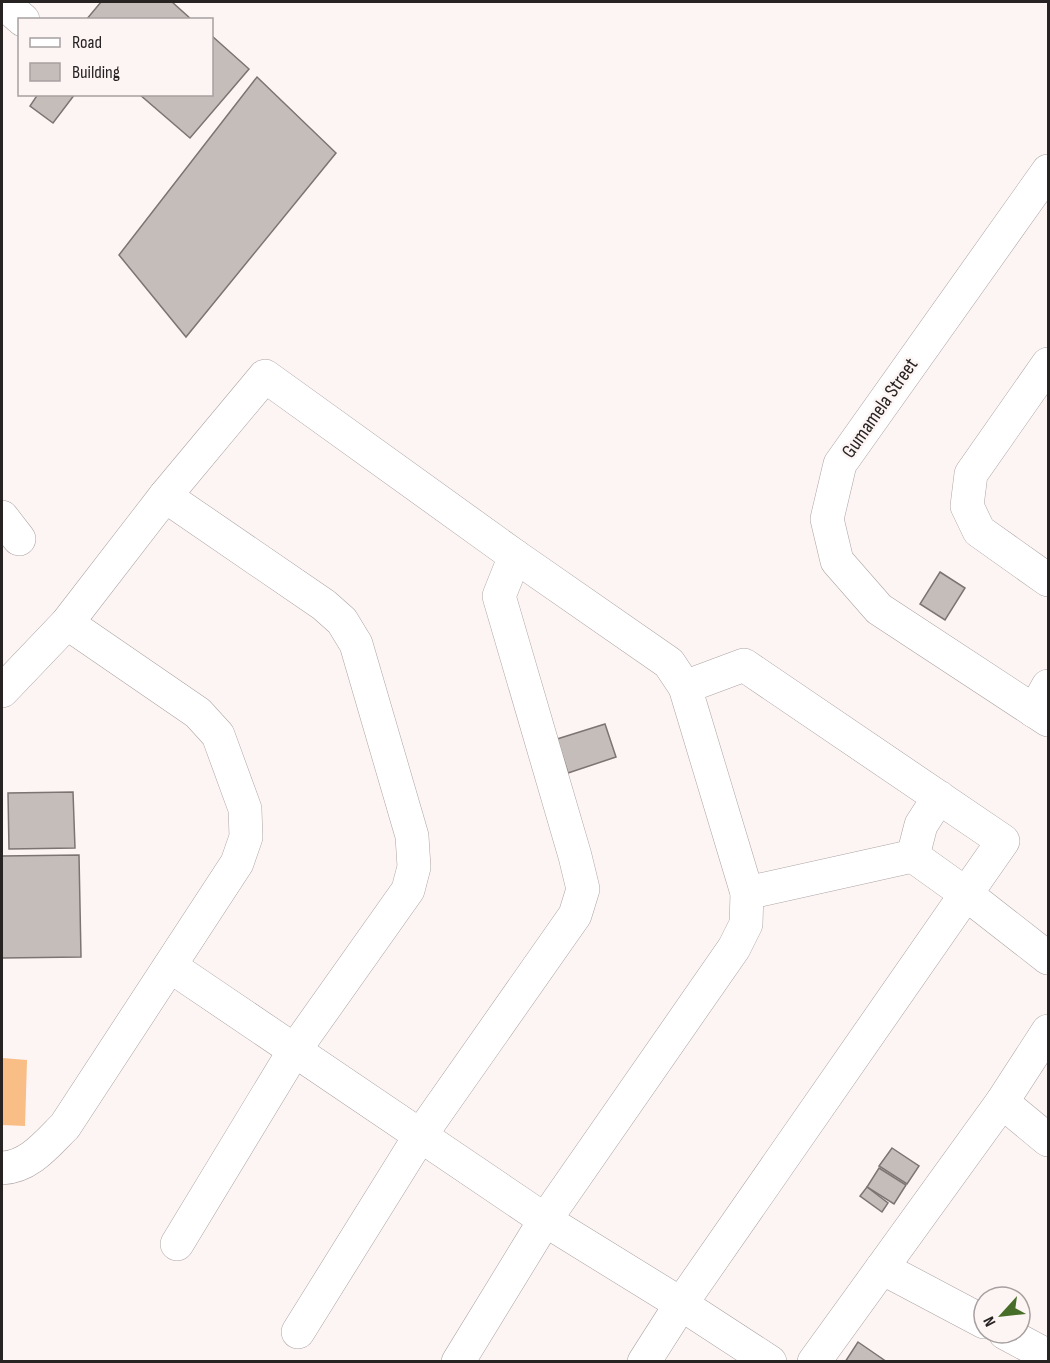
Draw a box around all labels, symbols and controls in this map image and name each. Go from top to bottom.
legend [18,18,213,96]
text: Road [72,32,102,53]
text: Building [72,62,120,83]
street label: Gumamela Street [837,353,923,463]
north arrow [972,1285,1032,1345]
text: N [980,1313,1000,1329]

